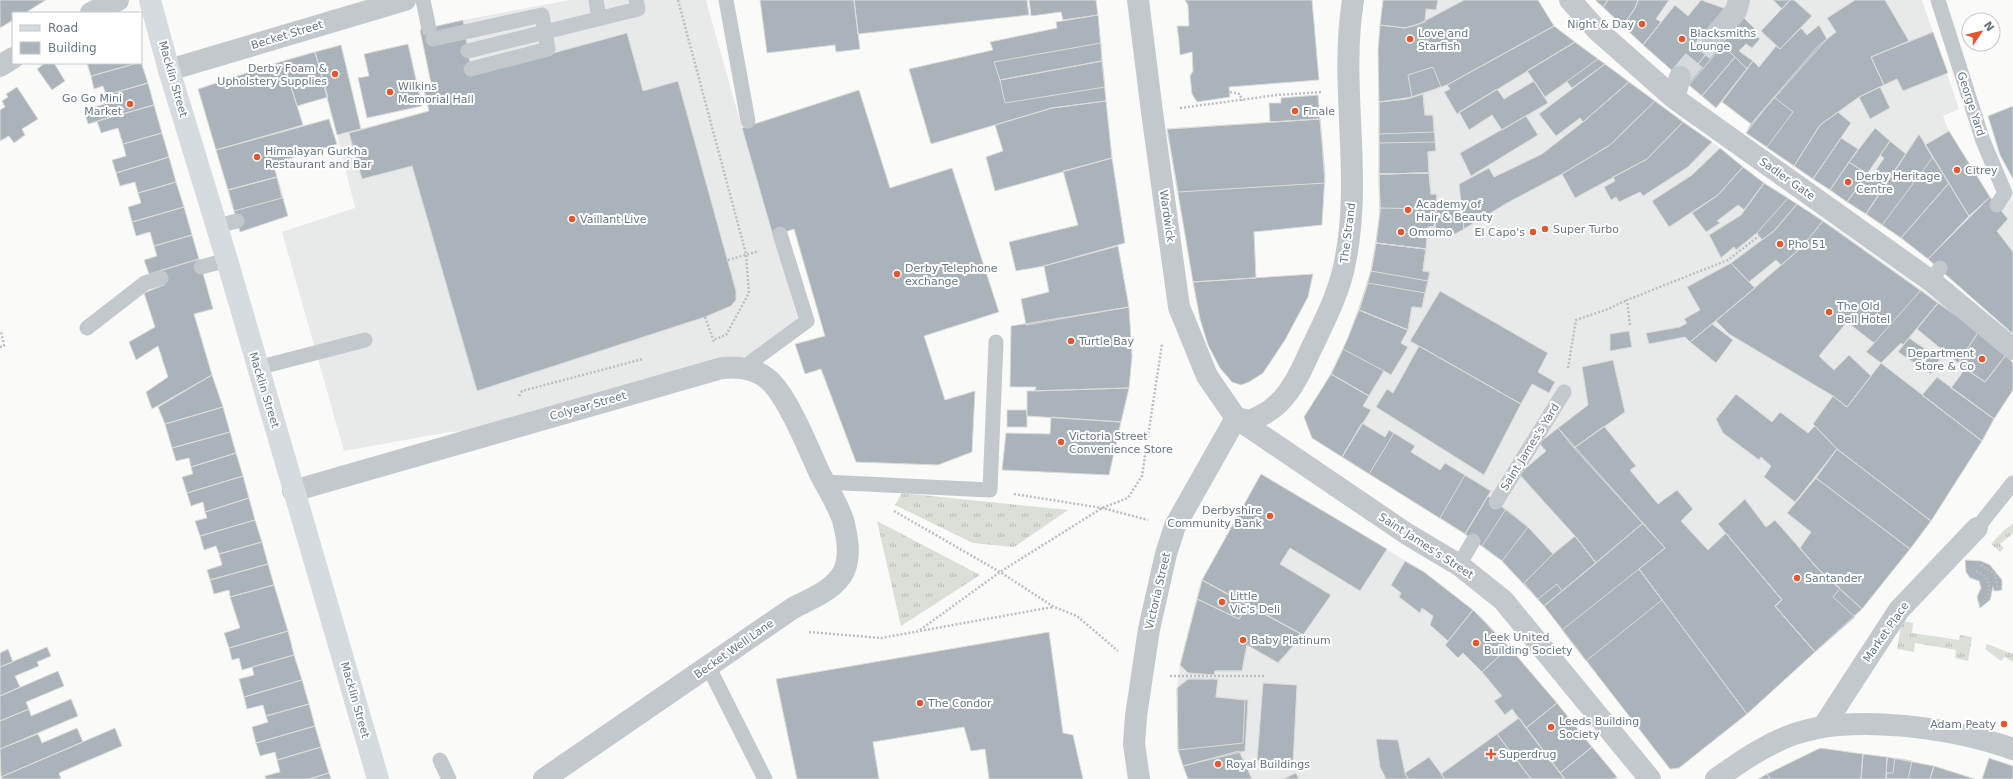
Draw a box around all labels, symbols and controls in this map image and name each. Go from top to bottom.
legend [12,12,142,64]
north arrow [1961,12,2001,52]
street label: Becket Street [250,18,325,52]
place label: Night & Day [1567,18,1634,31]
marker: Night & Day [1637,19,1647,29]
text: N [1981,19,1997,34]
text: Road [48,21,78,35]
place label: Love and Starfish [1418,27,1468,53]
place label: Blacksmiths Lounge [1690,27,1757,53]
marker: Love and Starfish [1405,34,1415,44]
marker: Blacksmiths Lounge [1677,34,1687,44]
street label: Macklin Street [156,39,190,119]
text: Building [48,41,97,55]
place label: Derby Foam & Upholstery Supplies [217,62,327,88]
marker: Derby Foam & Upholstery Supplies [330,69,340,79]
street label: George Yard [1954,70,1988,138]
place label: Wilkins Memorial Hall [398,80,474,106]
marker: Wilkins Memorial Hall [385,87,395,97]
place label: Go Go Mini Market [62,92,123,118]
marker: Go Go Mini Market [125,99,135,109]
place label: Finale [1303,105,1335,118]
marker: Finale [1290,106,1300,116]
place label: Himalayan Gurkha Restaurant and Bar [265,145,372,171]
marker: Himalayan Gurkha Restaurant and Bar [252,152,262,162]
street label: Sadler Gate [1757,155,1817,203]
place label: Citrey [1965,164,1998,177]
marker: Citrey [1952,165,1962,175]
place label: Derby Heritage Centre [1856,170,1940,196]
marker: Derby Heritage Centre [1843,177,1853,187]
street label: Wardwick [1157,189,1177,244]
place label: Academy of Hair & Beauty [1416,198,1494,224]
street label: The Strand [1338,202,1358,265]
marker: Academy of Hair & Beauty [1403,205,1413,215]
place label: Vaillant Live [580,213,647,226]
marker: Vaillant Live [567,214,577,224]
place label: Super Turbo [1553,223,1619,236]
marker: Super Turbo [1540,224,1550,234]
place label: Omomo [1409,226,1453,239]
place label: El Capo's [1475,226,1525,239]
marker: Omomo [1396,227,1406,237]
marker: El Capo's [1528,227,1538,237]
place label: Pho 51 [1788,238,1826,251]
marker: Pho 51 [1775,239,1785,249]
place label: Derby Telephone exchange [905,262,998,288]
marker: Derby Telephone exchange [892,269,902,279]
place label: The Old Bell Hotel [1836,300,1890,326]
marker: The Old Bell Hotel [1824,307,1834,317]
place label: Turtle Bay [1078,335,1134,348]
marker: Turtle Bay [1066,336,1076,346]
place label: Department Store & Co [1907,347,1975,373]
street label: Macklin Street [246,350,282,430]
marker: Department Store & Co [1977,354,1987,364]
street label: Colyear Street [548,389,628,423]
street label: Saint James's Yard [1498,401,1562,493]
place label: Victoria Street Convenience Store [1069,430,1173,456]
marker: Victoria Street Convenience Store [1056,437,1066,447]
place label: Derbyshire Community Bank [1167,504,1263,530]
street label: Saint James's Street [1376,510,1476,582]
marker: Derbyshire Community Bank [1265,511,1275,521]
street label: Victoria Street [1143,551,1173,631]
place label: Santander [1805,572,1862,585]
marker: Santander [1792,573,1802,583]
place label: Little Vic's Deli [1230,590,1280,616]
marker: Little Vic's Deli [1217,597,1227,607]
street label: Market Place [1860,599,1912,665]
street label: Becket Well Lane [692,617,776,681]
place label: Leek United Building Society [1484,631,1573,657]
place label: Baby Platinum [1251,634,1331,647]
marker: Baby Platinum [1238,635,1248,645]
marker: Leek United Building Society [1471,638,1481,648]
street label: Macklin Street [338,660,372,740]
place label: The Condor [927,697,992,710]
marker: The Condor [915,698,925,708]
place label: Leeds Building Society [1559,715,1639,741]
place label: Adam Peaty [1930,718,1996,731]
marker: Adam Peaty [1999,719,2009,729]
marker: Leeds Building Society [1546,722,1556,732]
place label: Superdrug [1499,748,1557,761]
marker: Superdrug [1486,749,1496,759]
place label: Royal Buildings [1226,758,1310,771]
marker: Royal Buildings [1213,759,1223,769]

